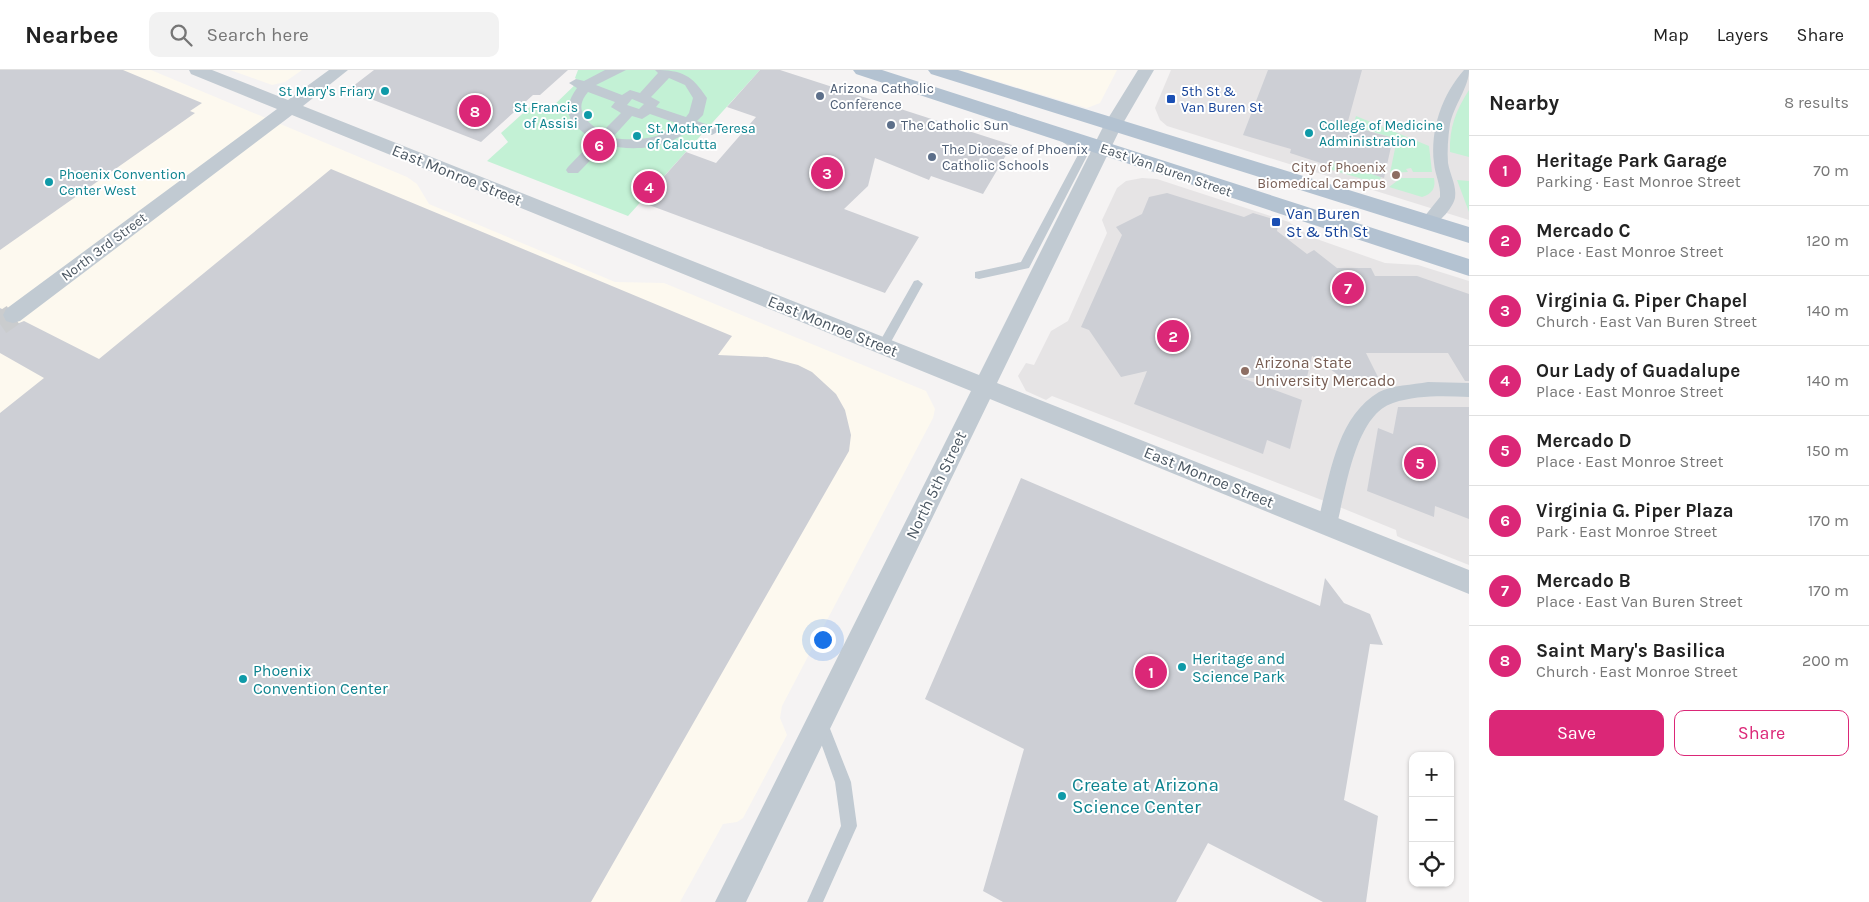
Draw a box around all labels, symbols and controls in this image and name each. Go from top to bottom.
search box [149,12,499,57]
text: Nearbee [25,21,119,49]
icon: search [167,21,195,49]
text: Search here [207,24,309,46]
text: Map [1653,24,1689,46]
text: Layers [1717,24,1769,46]
text: Share [1797,24,1844,46]
place label: Arizona Catholic Conference [830,80,934,113]
place label: St Mary's Friary [278,83,375,100]
place label: 5th St & Van Buren St [1181,83,1263,116]
marker: St Mary's Friary [379,85,391,97]
marker: Arizona Catholic Conference [814,90,826,102]
text: Nearby [1489,91,1559,115]
pin: 8 [459,92,491,130]
marker: 5th St & Van Buren St [1165,93,1177,105]
text: 8 results [1784,93,1849,112]
place label: St Francis of Assisi [514,99,578,132]
marker: St Francis of Assisi [582,109,594,121]
place label: The Catholic Sun [901,117,1009,134]
place label: College of Medicine Administration [1319,117,1443,150]
marker: The Catholic Sun [885,119,897,131]
place label: St. Mother Teresa of Calcutta [647,120,756,153]
pin: 6 [583,126,615,164]
marker: College of Medicine Administration [1303,127,1315,139]
marker: St. Mother Teresa of Calcutta [631,130,643,142]
street label: East Van Buren Street [1098,139,1234,201]
street label: East Monroe Street [389,140,525,210]
place label: The Diocese of Phoenix Catholic Schools [942,141,1088,174]
text: Heritage Park Garage [1536,150,1727,172]
marker: The Diocese of Phoenix Catholic Schools [926,151,938,163]
pin: 3 [811,154,843,192]
place label: City of Phoenix Biomedical Campus [1257,159,1386,192]
text: 1 [1502,161,1508,180]
text: 70 m [1813,161,1849,180]
place label: Phoenix Convention Center West [59,166,186,199]
pin: 4 [633,168,665,206]
marker: City of Phoenix Biomedical Campus [1390,169,1402,181]
text: Parking · East Monroe Street [1536,172,1741,191]
marker: Phoenix Convention Center West [43,176,55,188]
place label: Van Buren St & 5th St [1286,204,1368,241]
street label: North 3rd Street [58,209,150,285]
marker: Van Buren St & 5th St [1270,216,1282,228]
text: Mercado C [1536,220,1631,242]
text: 2 [1500,231,1510,250]
text: 120 m [1806,231,1849,250]
text: Place · East Monroe Street [1536,242,1724,261]
pin: 7 [1332,269,1364,307]
text: Virginia G. Piper Chapel [1536,290,1748,312]
street label: East Monroe Street [765,291,901,361]
text: 3 [1500,301,1510,320]
text: 140 m [1807,301,1849,320]
text: Church · East Van Buren Street [1536,312,1757,331]
pin: 2 [1157,317,1189,355]
place label: Arizona State University Mercado [1255,353,1395,390]
text: Our Lady of Guadalupe [1536,360,1740,382]
marker: Arizona State University Mercado [1239,365,1251,377]
text: 4 [1500,371,1510,390]
text: 140 m [1807,371,1849,390]
text: Place · East Monroe Street [1536,382,1724,401]
street label: North 5th Street [902,428,970,542]
text: Mercado D [1536,430,1632,452]
text: 5 [1500,441,1510,460]
text: 150 m [1806,441,1849,460]
street label: East Monroe Street [1141,442,1277,512]
pin: 5 [1404,444,1436,482]
text: Place · East Monroe Street [1536,452,1724,471]
text: Virginia G. Piper Plaza [1536,500,1734,522]
text: 6 [1500,511,1510,530]
text: 170 m [1808,511,1849,530]
text: Park · East Monroe Street [1536,522,1717,541]
text: Mercado B [1536,570,1631,592]
text: 7 [1501,581,1509,600]
text: 170 m [1808,581,1849,600]
text: Place · East Van Buren Street [1536,592,1743,611]
your location [810,627,836,653]
text: Saint Mary's Basilica [1536,640,1725,662]
place label: Heritage and Science Park [1192,649,1285,686]
text: 8 [1500,651,1510,670]
text: 200 m [1802,651,1849,670]
pin: 1 [1135,653,1167,691]
place label: Phoenix Convention Center [253,661,388,698]
marker: Heritage and Science Park [1176,661,1188,673]
text: Church · East Monroe Street [1536,662,1738,681]
marker: Phoenix Convention Center [237,673,249,685]
button: Save [1489,710,1664,756]
button: Share [1674,710,1849,756]
map controls [1409,752,1454,887]
button: + [1409,752,1454,797]
place label: Create at Arizona Science Center [1072,774,1219,818]
marker: Create at Arizona Science Center [1056,790,1068,802]
button: − [1409,797,1454,842]
button: locate [1409,842,1454,887]

